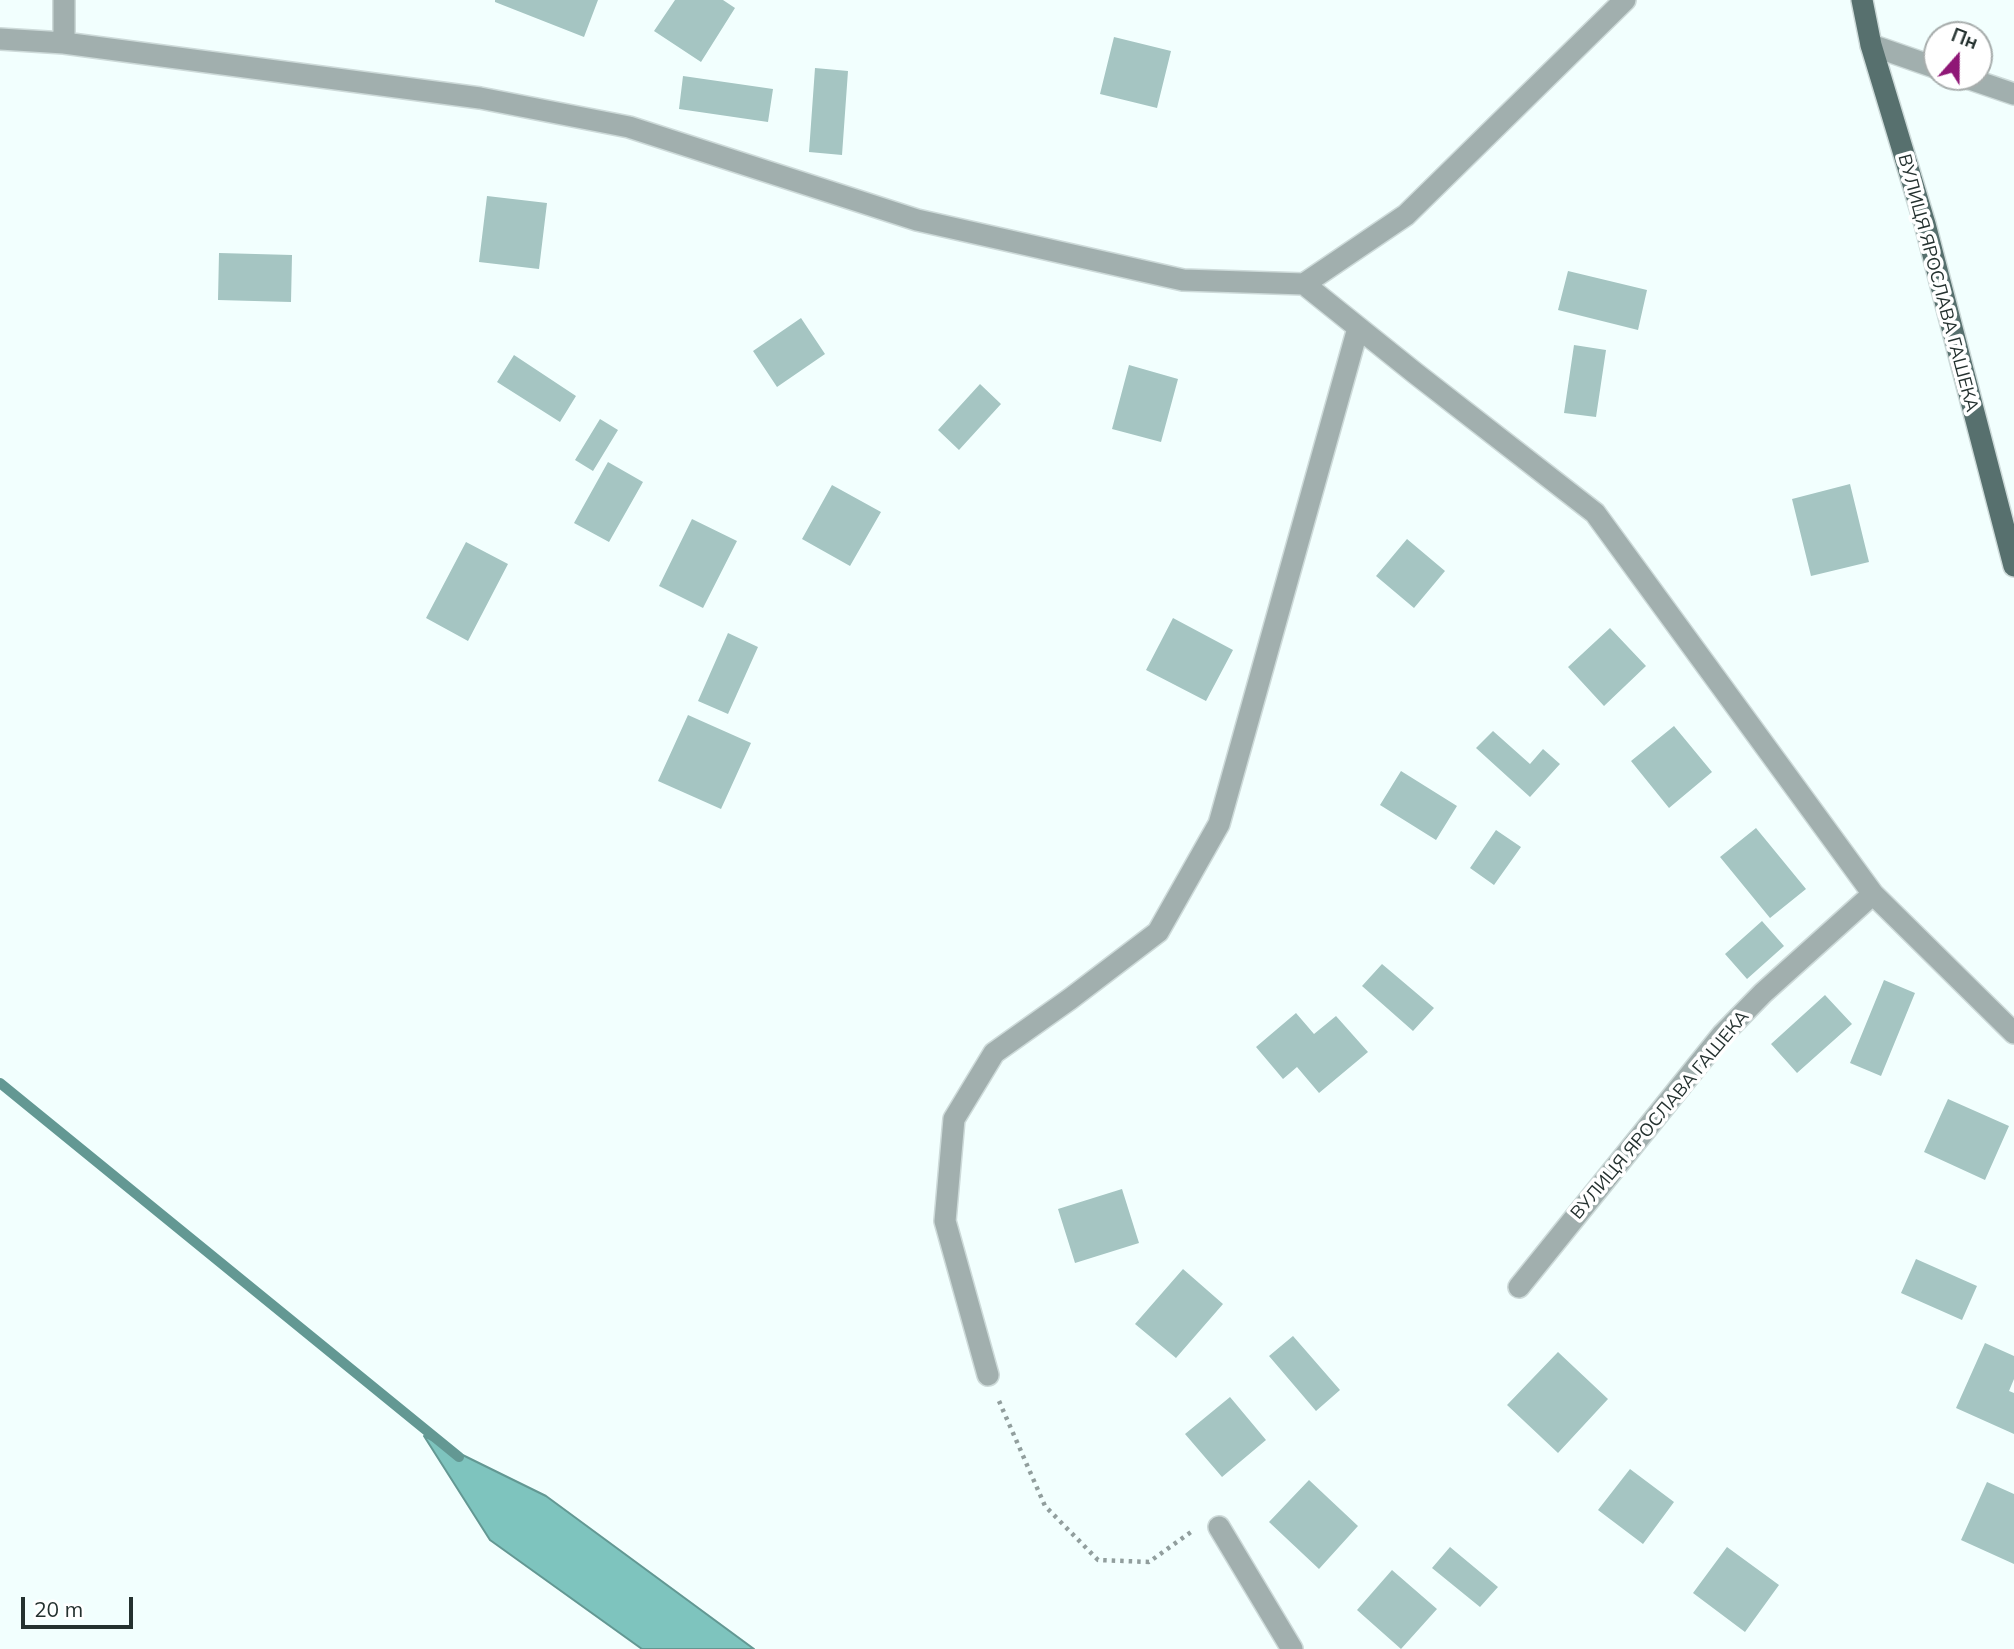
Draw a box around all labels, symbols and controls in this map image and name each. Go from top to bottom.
north arrow [1923,21,1993,91]
text: Пн [1948,22,1981,54]
street label: ВУЛИЦЯ ЯРОСЛАВА ГАШЕКА [1893,152,1983,414]
street label: ВУЛИЦЯ ЯРОСЛАВА ГАШЕКА [1566,1006,1754,1224]
scale bar [24,1582,136,1626]
text: 20 m [34,1596,83,1622]

